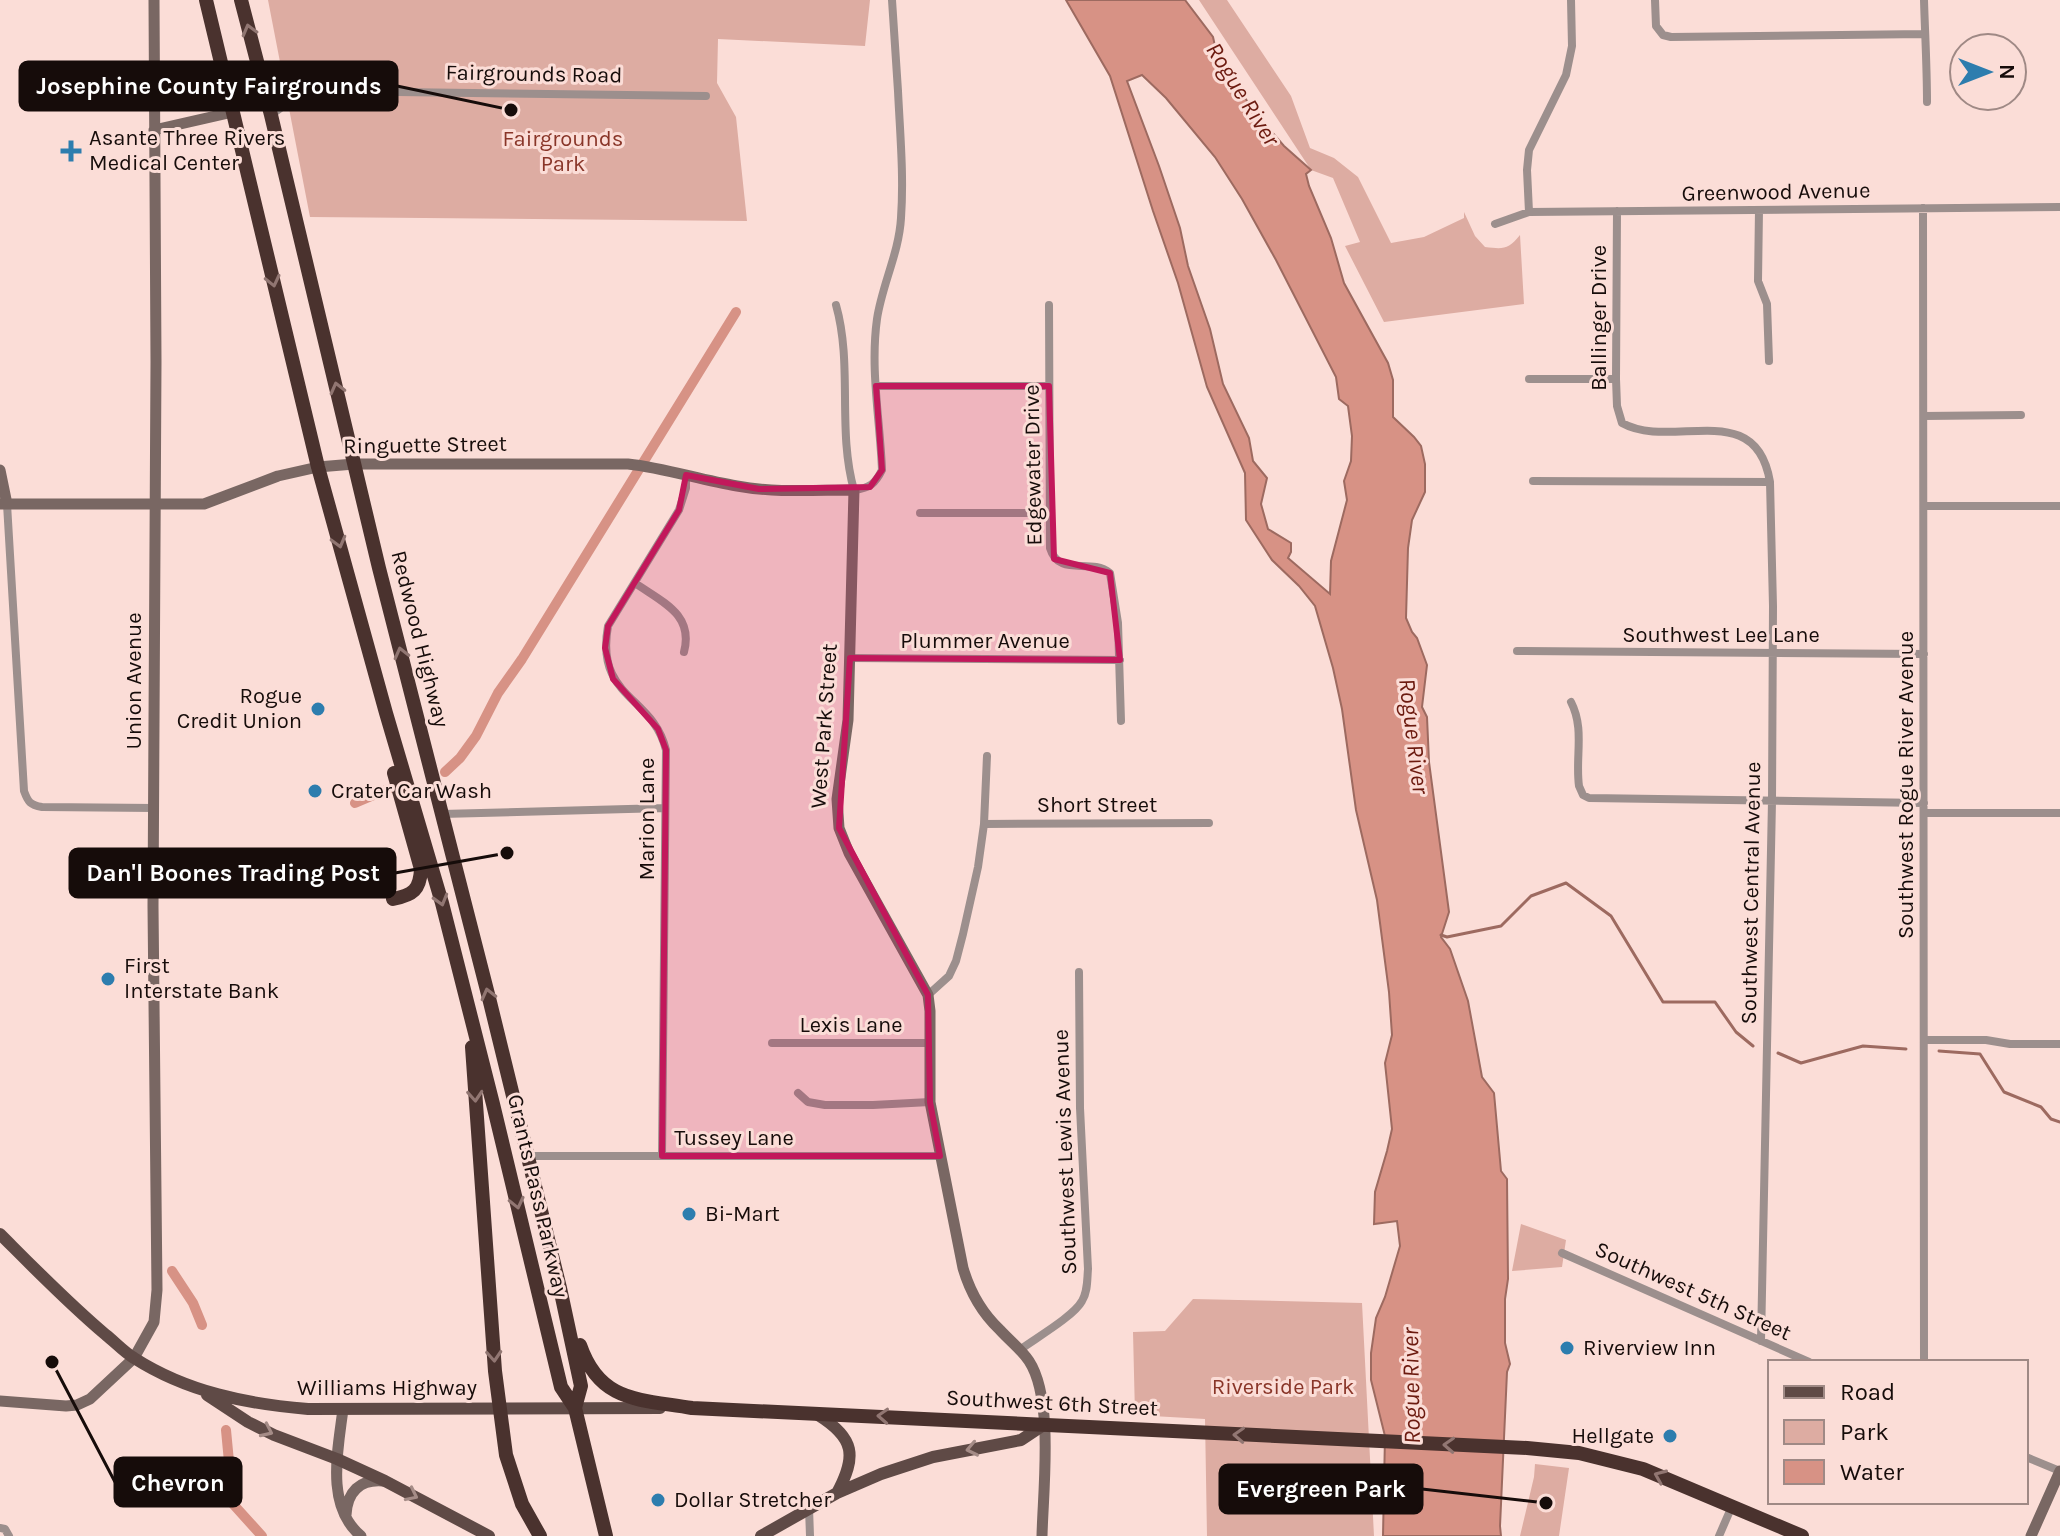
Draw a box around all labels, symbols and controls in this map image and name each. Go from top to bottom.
one-way arrow [242,24,259,38]
north arrow [1948,32,2028,112]
water label: Rogue River [1200,37,1286,151]
street label: Fairgrounds Road [445,59,623,89]
callout: Josephine County Fairgrounds [20,62,397,110]
text: N [1994,64,2020,80]
text: Josephine County Fairgrounds [36,72,382,100]
place label: Asante Three Rivers Medical Center [89,125,285,176]
park label: Fairgrounds Park [503,126,623,177]
marker: Asante Three Rivers Medical Center [60,140,82,162]
street label: Greenwood Avenue [1681,177,1871,207]
street label: Ballinger Drive [1586,245,1612,391]
one-way arrow [264,274,281,287]
one-way arrow [329,382,346,395]
street label: Edgewater Drive [1019,384,1047,546]
street label: Ringuette Street [343,431,507,459]
one-way arrow [329,535,346,549]
street label: Redwood Highway [385,548,455,730]
street label: Union Avenue [121,612,147,750]
street label: Southwest Lee Lane [1622,622,1820,648]
street label: Plummer Avenue [900,628,1070,654]
street label: Southwest Rogue River Avenue [1893,631,1919,939]
street label: West Park Street [805,643,843,809]
one-way arrow [393,646,410,660]
water label: Rogue River [1393,676,1435,796]
place label: Rogue Credit Union [177,683,302,734]
marker: Rogue Credit Union [309,700,327,718]
street label: Marion Lane [634,758,660,880]
street label: Southwest Central Avenue [1736,761,1766,1025]
place label: Crater Car Wash [331,778,492,804]
marker: Crater Car Wash [306,782,324,800]
street label: Short Street [1037,792,1157,818]
callout: Dan'l Boones Trading Post [70,849,395,897]
text: Dan'l Boones Trading Post [86,859,380,887]
one-way arrow [432,892,448,906]
place label: First Interstate Bank [124,953,279,1004]
marker: First Interstate Bank [99,970,117,988]
one-way arrow [481,988,498,1002]
street label: Lexis Lane [799,1012,903,1038]
street label: Southwest Lewis Avenue [1048,1029,1082,1275]
one-way arrow [466,1090,483,1103]
street label: Grants Pass Parkway [502,1092,574,1300]
street label: Tussey Lane [674,1125,794,1151]
one-way arrow [508,1195,525,1209]
place label: Bi-Mart [705,1201,780,1227]
marker: Bi-Mart [680,1205,698,1223]
street label: Southwest 5th Street [1591,1236,1795,1346]
water label: Rogue River [1396,1327,1426,1444]
place label: Riverview Inn [1583,1335,1716,1361]
marker: Riverview Inn [1558,1339,1576,1357]
one-way arrow [485,1350,502,1363]
legend [1768,1360,2028,1504]
park label: Riverside Park [1212,1374,1354,1400]
street label: Williams Highway [297,1375,477,1401]
text: Road [1840,1378,1895,1406]
street label: Southwest 6th Street [945,1384,1159,1422]
one-way arrow [876,1408,889,1425]
text: Park [1840,1418,1889,1446]
one-way arrow [259,1422,274,1438]
place label: Hellgate [1572,1423,1654,1449]
one-way arrow [1232,1427,1245,1444]
marker: Hellgate [1661,1427,1679,1445]
one-way arrow [1442,1437,1455,1454]
one-way arrow [966,1440,980,1457]
callout: Chevron [115,1458,241,1506]
text: Water [1840,1458,1904,1486]
callout: Evergreen Park [1220,1465,1422,1513]
text: Chevron [131,1469,225,1497]
one-way arrow [1654,1469,1668,1485]
text: Evergreen Park [1236,1475,1406,1503]
one-way arrow [404,1485,419,1501]
place label: Dollar Stretcher [674,1487,831,1513]
marker: Dollar Stretcher [649,1491,667,1509]

